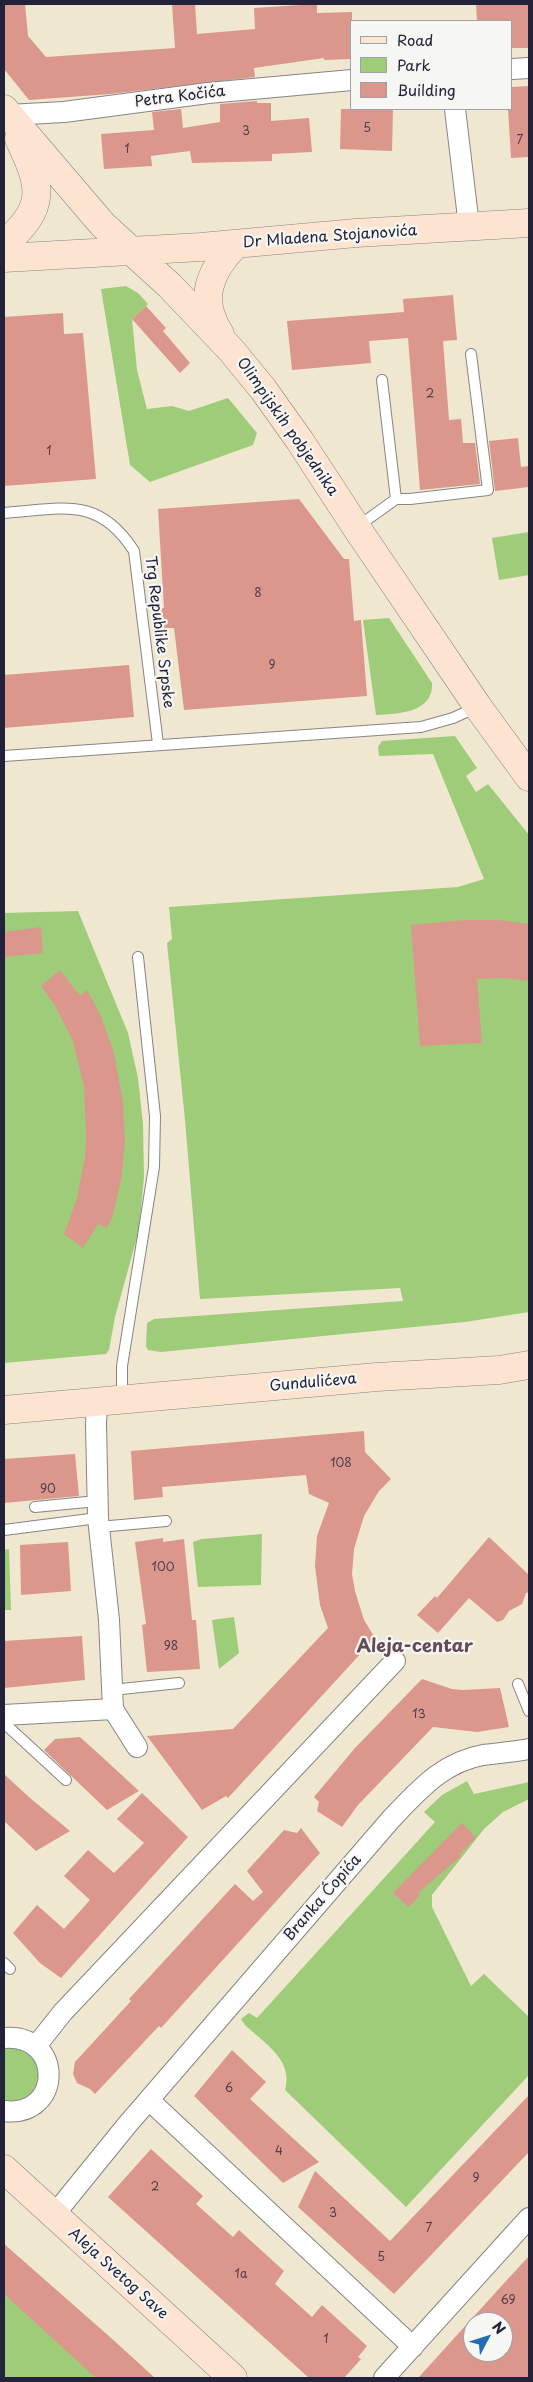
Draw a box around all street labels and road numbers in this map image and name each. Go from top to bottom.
street label: Petra Kočića [134,83,226,111]
street label: Dr Mladena Stojanovića [242,222,418,252]
street label: Olimpijskih pobjednika [232,354,342,500]
street label: Trg Republike Srpske [141,555,177,709]
street label: Gundulićeva [269,1370,357,1396]
street label: Branka Ćopića [281,1851,365,1945]
street label: Aleja Svetog Save [65,2225,171,2323]

